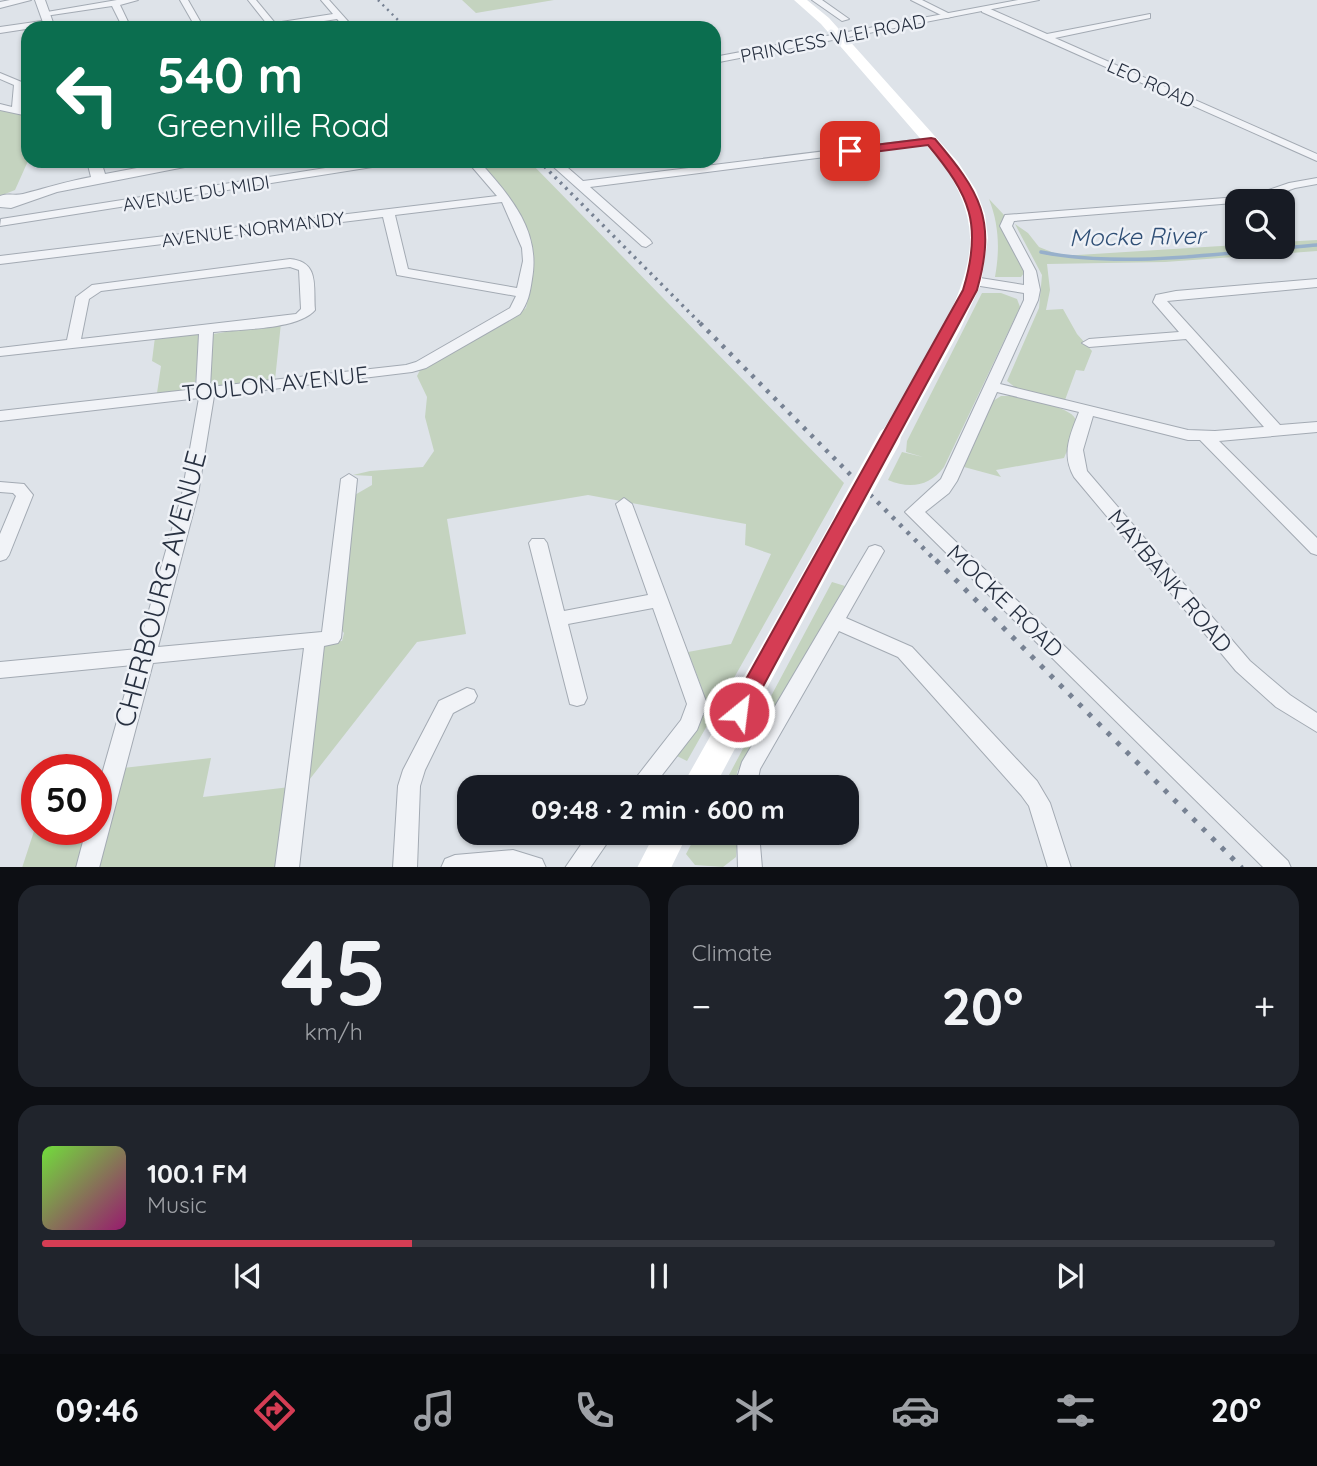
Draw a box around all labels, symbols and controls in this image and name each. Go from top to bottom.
street label: PRINCESS VLEI ROAD [738,8,928,68]
text: 540 m [157,44,303,105]
icon: left [42,49,133,140]
street label: LEO ROAD [1103,53,1199,113]
text: Greenville Road [157,105,390,145]
pin [820,121,880,181]
icon: arrive [831,132,869,170]
street label: AVENUE DU MIDI [121,170,271,216]
map controls [1225,189,1295,259]
button: search [1225,189,1295,259]
street label: AVENUE NORMANDY [160,206,346,252]
water label: Mocke River [1069,220,1208,252]
street label: TOULON AVENUE [180,359,370,408]
street label: CHERBOURG AVENUE [106,447,213,731]
street label: MAYBANK ROAD [1102,503,1239,658]
street label: MOCKE ROAD [941,538,1070,663]
position arrow [702,675,776,749]
speed limit sign: 50 [21,754,112,845]
text: 09:48 · 2 min · 600 m [531,793,785,826]
text: 45 [281,914,387,1028]
text: Climate [692,938,772,967]
text: 20° [941,973,1023,1038]
text: − [692,982,711,1030]
text: + [1254,982,1275,1030]
text: km/h [305,1017,363,1046]
text: 100.1 FM [147,1157,248,1190]
text: Music [147,1190,207,1219]
icon: previous [229,1257,267,1295]
icon: pause [640,1257,678,1295]
icon: next [1051,1257,1089,1295]
icon: directions [250,1386,299,1435]
icon: music [410,1386,459,1435]
icon: phone [570,1386,619,1435]
icon: climate [730,1386,779,1435]
icon: car [891,1386,940,1435]
icon: filters [1051,1386,1100,1435]
text: 09:46 [56,1390,139,1430]
text: 20° [1211,1390,1261,1430]

